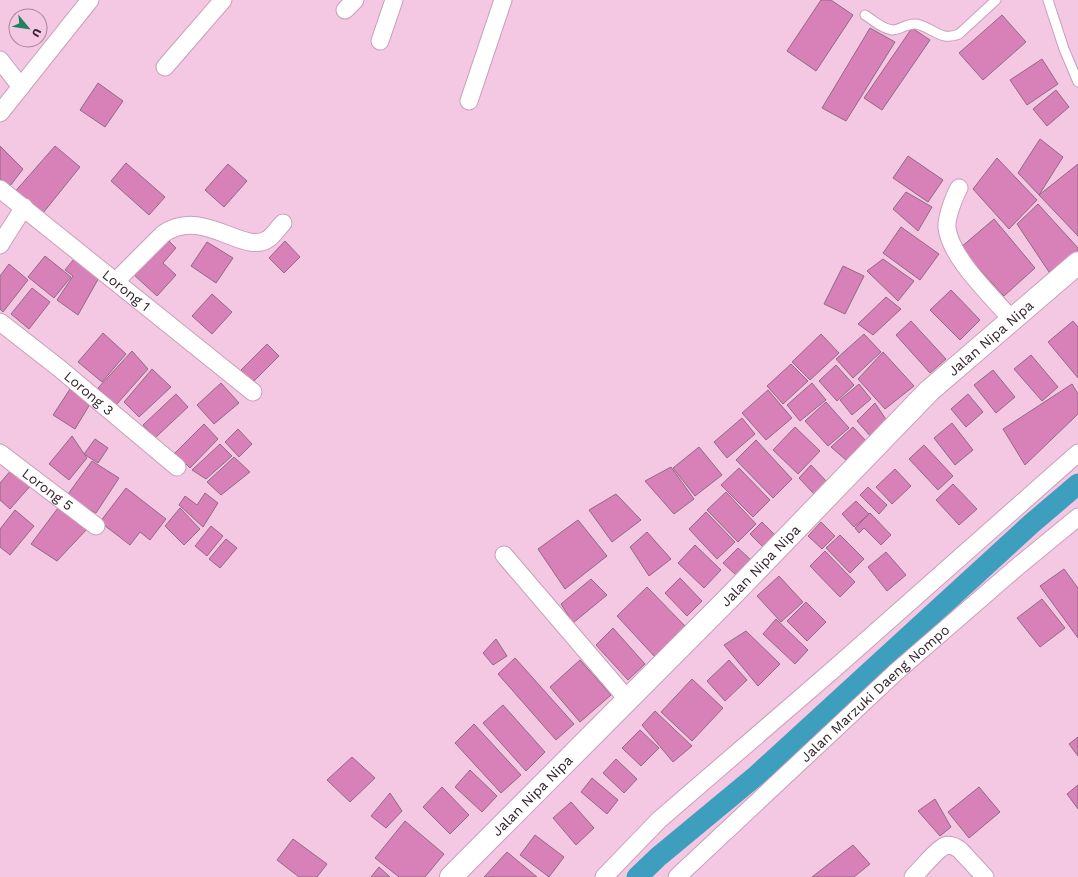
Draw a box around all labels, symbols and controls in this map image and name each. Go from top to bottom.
north arrow [8,8,48,48]
text: U [29,26,44,39]
street label: Lorong 1 [99,266,153,314]
street label: Jalan Nipa Nipa [945,297,1037,379]
street label: Lorong 3 [61,368,117,418]
street label: Lorong 5 [19,465,76,514]
street label: Jalan Nipa Nipa [717,521,803,610]
street label: Jalan Marzuki Daeng Nompo [797,622,952,765]
street label: Jalan Nipa Nipa [489,752,576,839]

